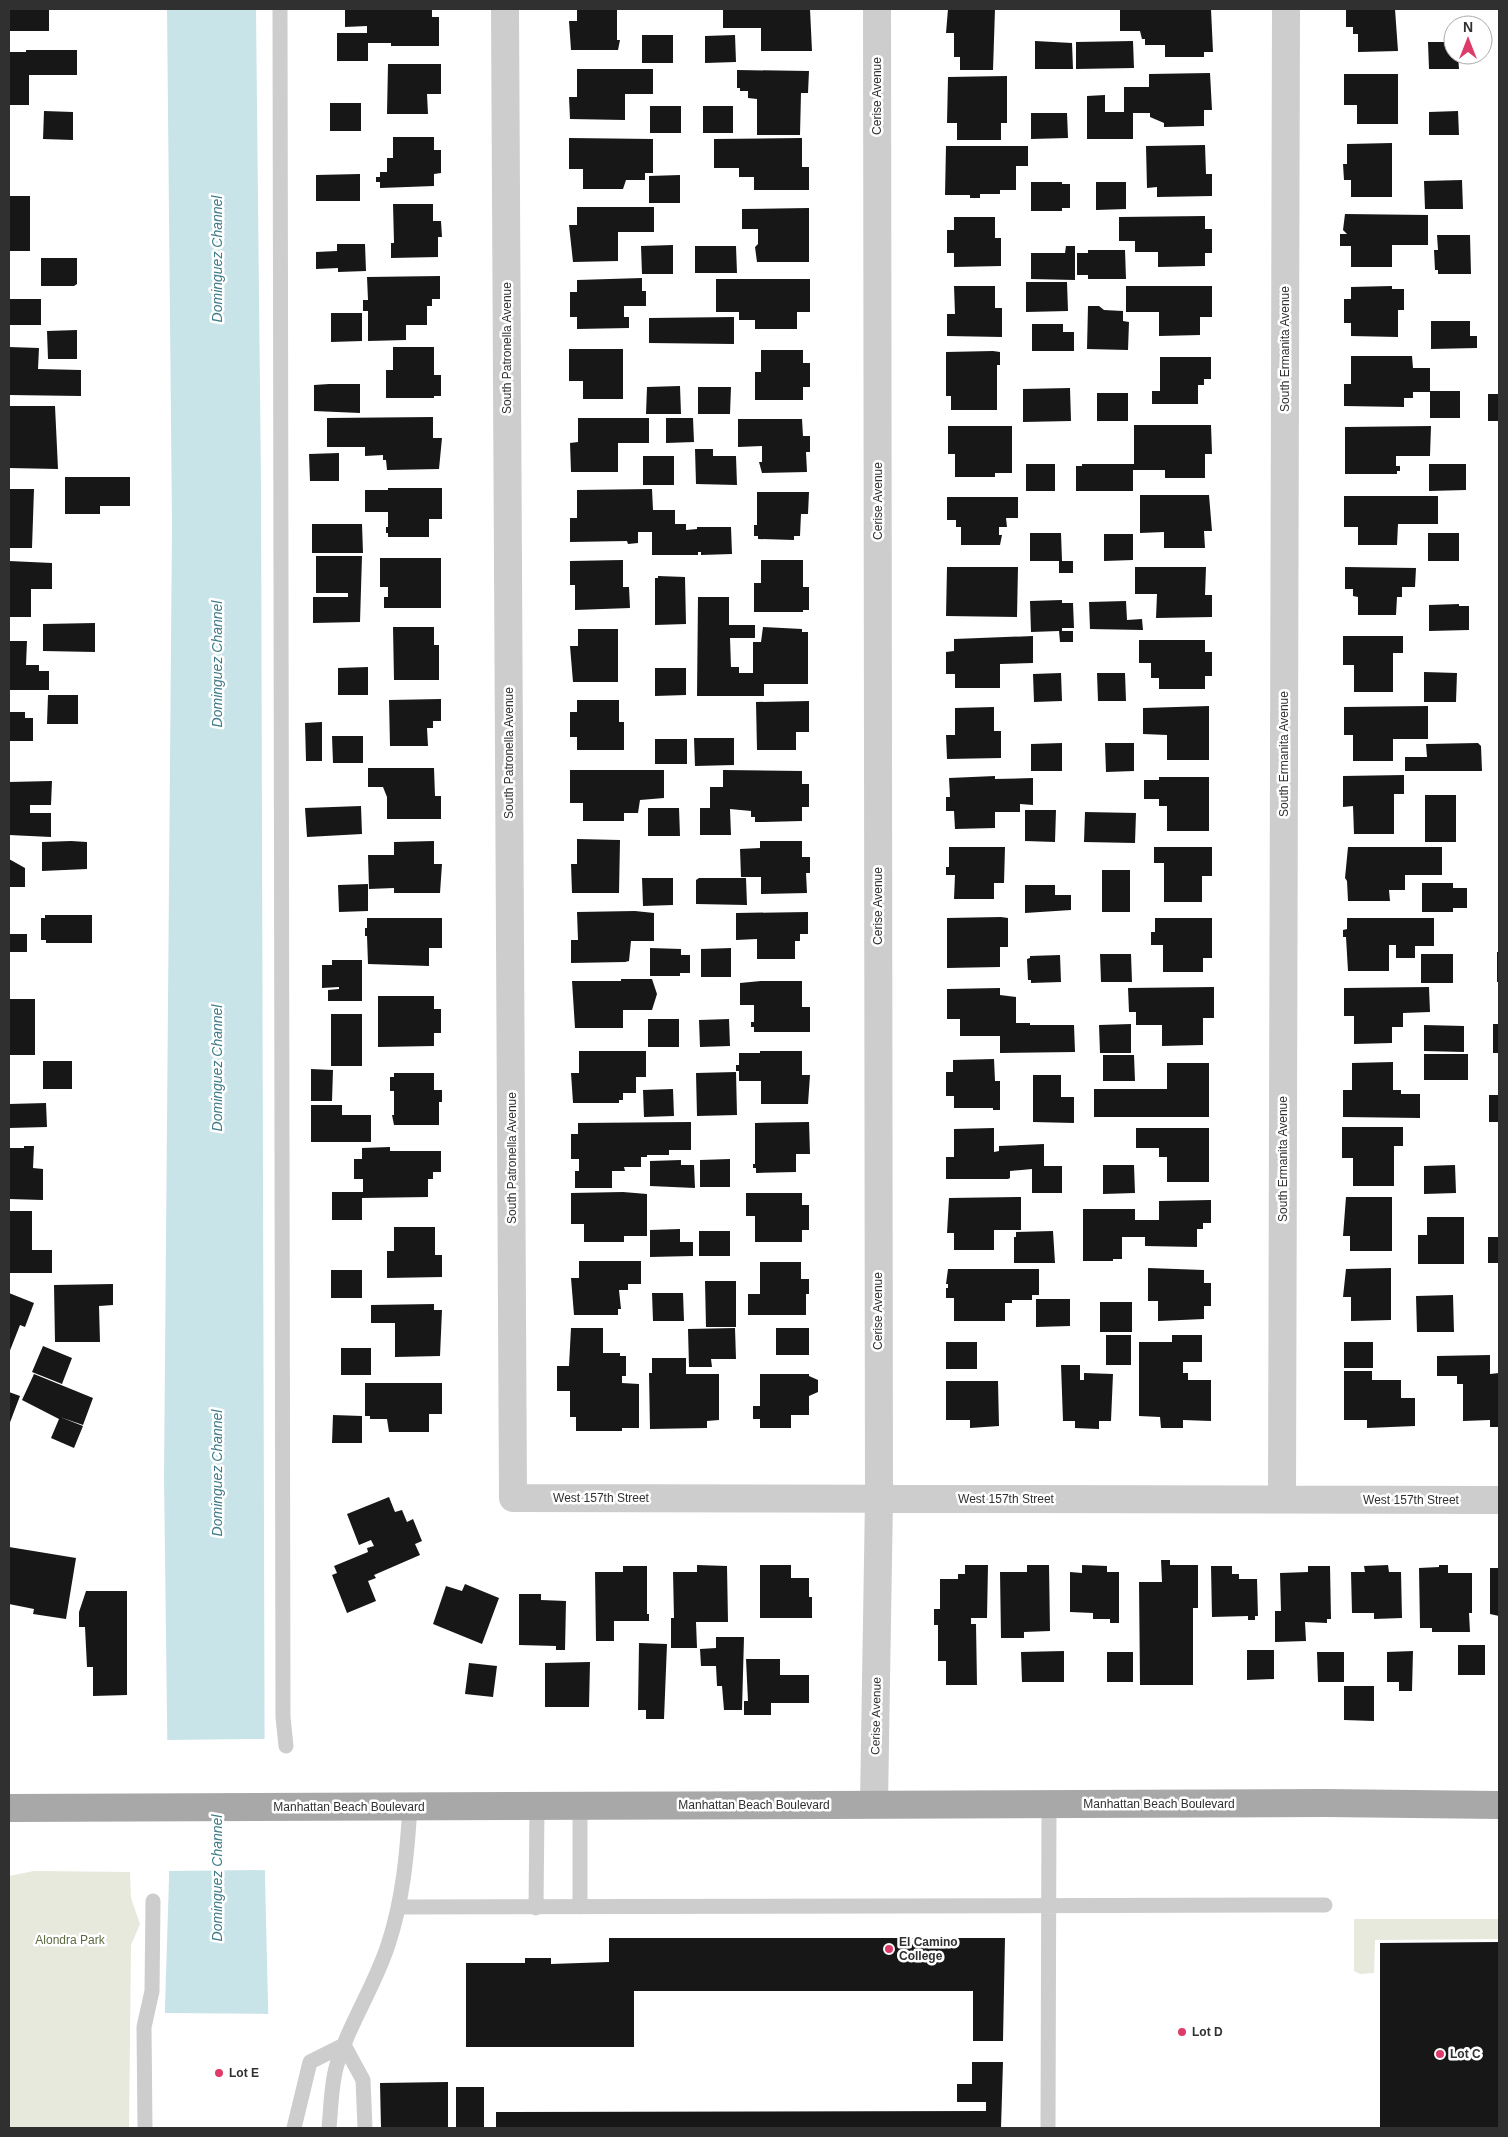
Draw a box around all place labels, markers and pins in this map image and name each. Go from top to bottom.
place label: El Camino College [899,1935,958,1963]
marker: El Camino College [883,1943,895,1955]
place label: Lot D [1192,2025,1223,2039]
marker: Lot D [1176,2026,1188,2038]
place label: Lot C [1450,2047,1481,2061]
marker: Lot C [1434,2048,1446,2060]
place label: Lot E [229,2066,259,2080]
marker: Lot E [213,2067,225,2079]

